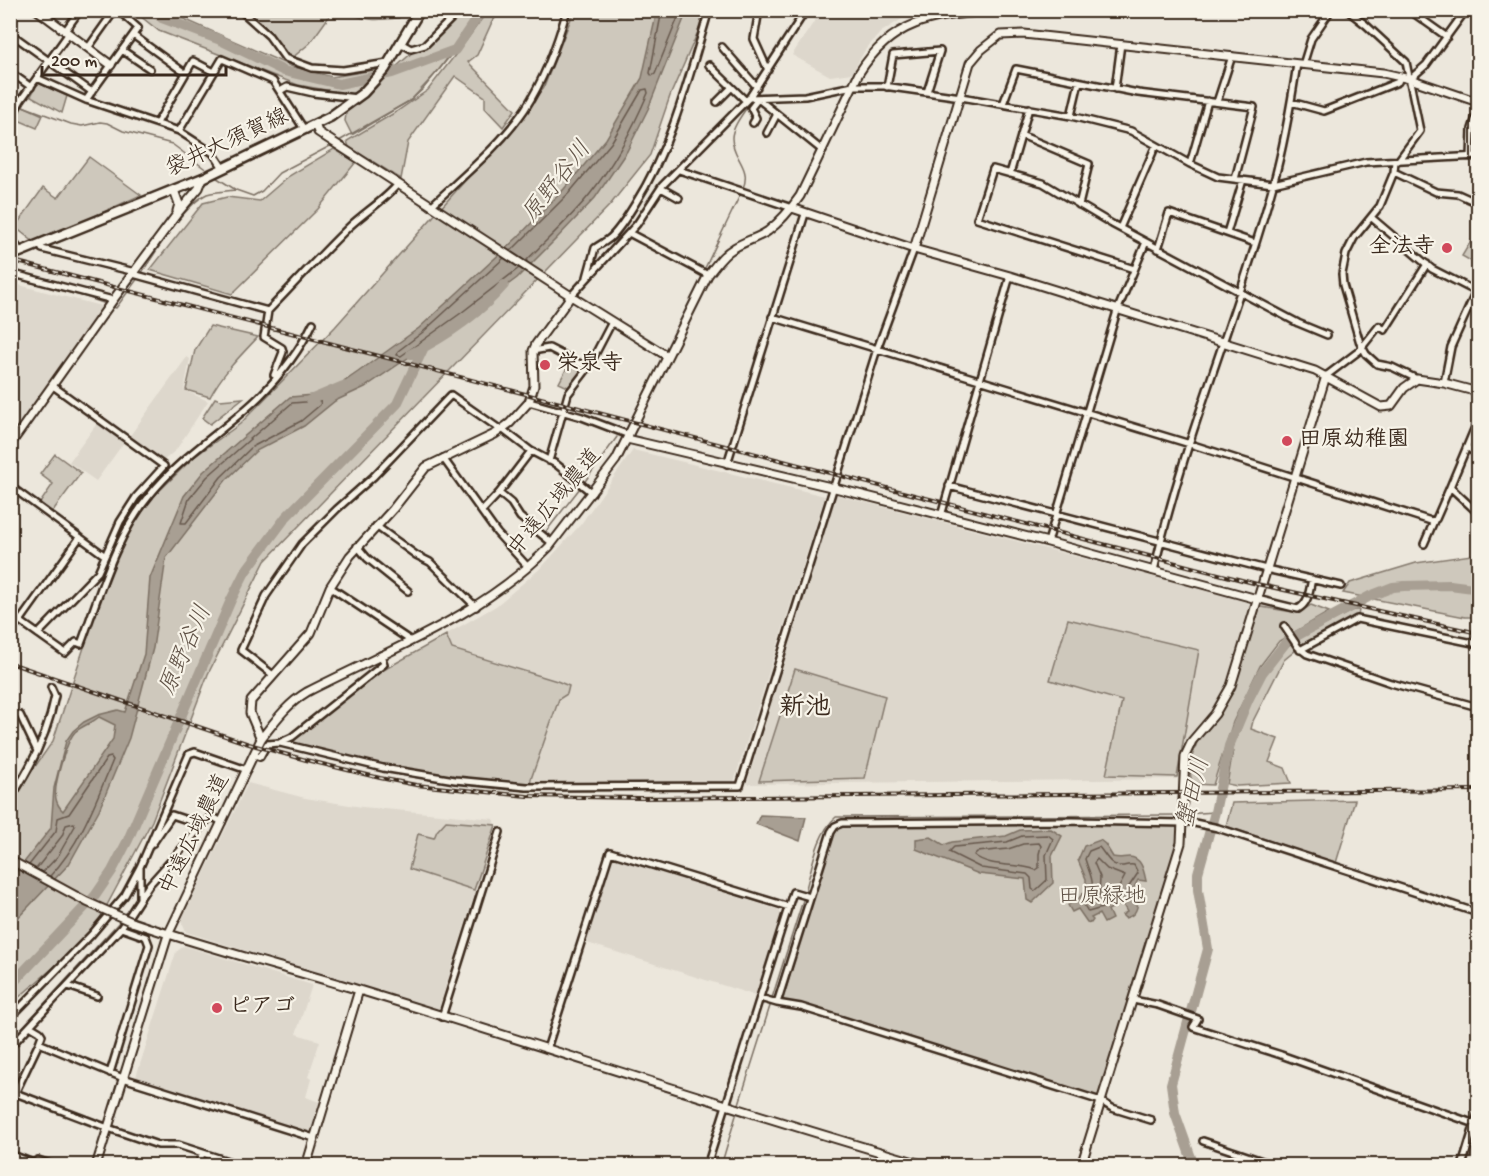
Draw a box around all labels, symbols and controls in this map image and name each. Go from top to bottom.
scale bar [42,39,226,77]
text: 200 m [51,52,98,73]
street label: 袋井大須賀線 [162,103,293,184]
water label: 原野谷川 [517,136,599,230]
place label: 全法寺 [1369,234,1435,261]
marker: 全法寺 [1440,241,1454,255]
place label: 栄泉寺 [557,350,623,378]
marker: 栄泉寺 [538,358,552,372]
place label: 田原幼稚園 [1299,427,1409,454]
marker: 田原幼稚園 [1280,434,1294,448]
street label: 中遠広域農道 [502,443,608,562]
water label: 原野谷川 [154,601,220,701]
district label: 新池 [779,693,831,725]
water label: 蟹田川 [1171,754,1218,831]
street label: 中遠広域農道 [154,769,237,900]
park label: 田原緑地 [1058,884,1146,911]
place label: ピアゴ [229,995,295,1021]
marker: ピアゴ [210,1001,224,1015]

